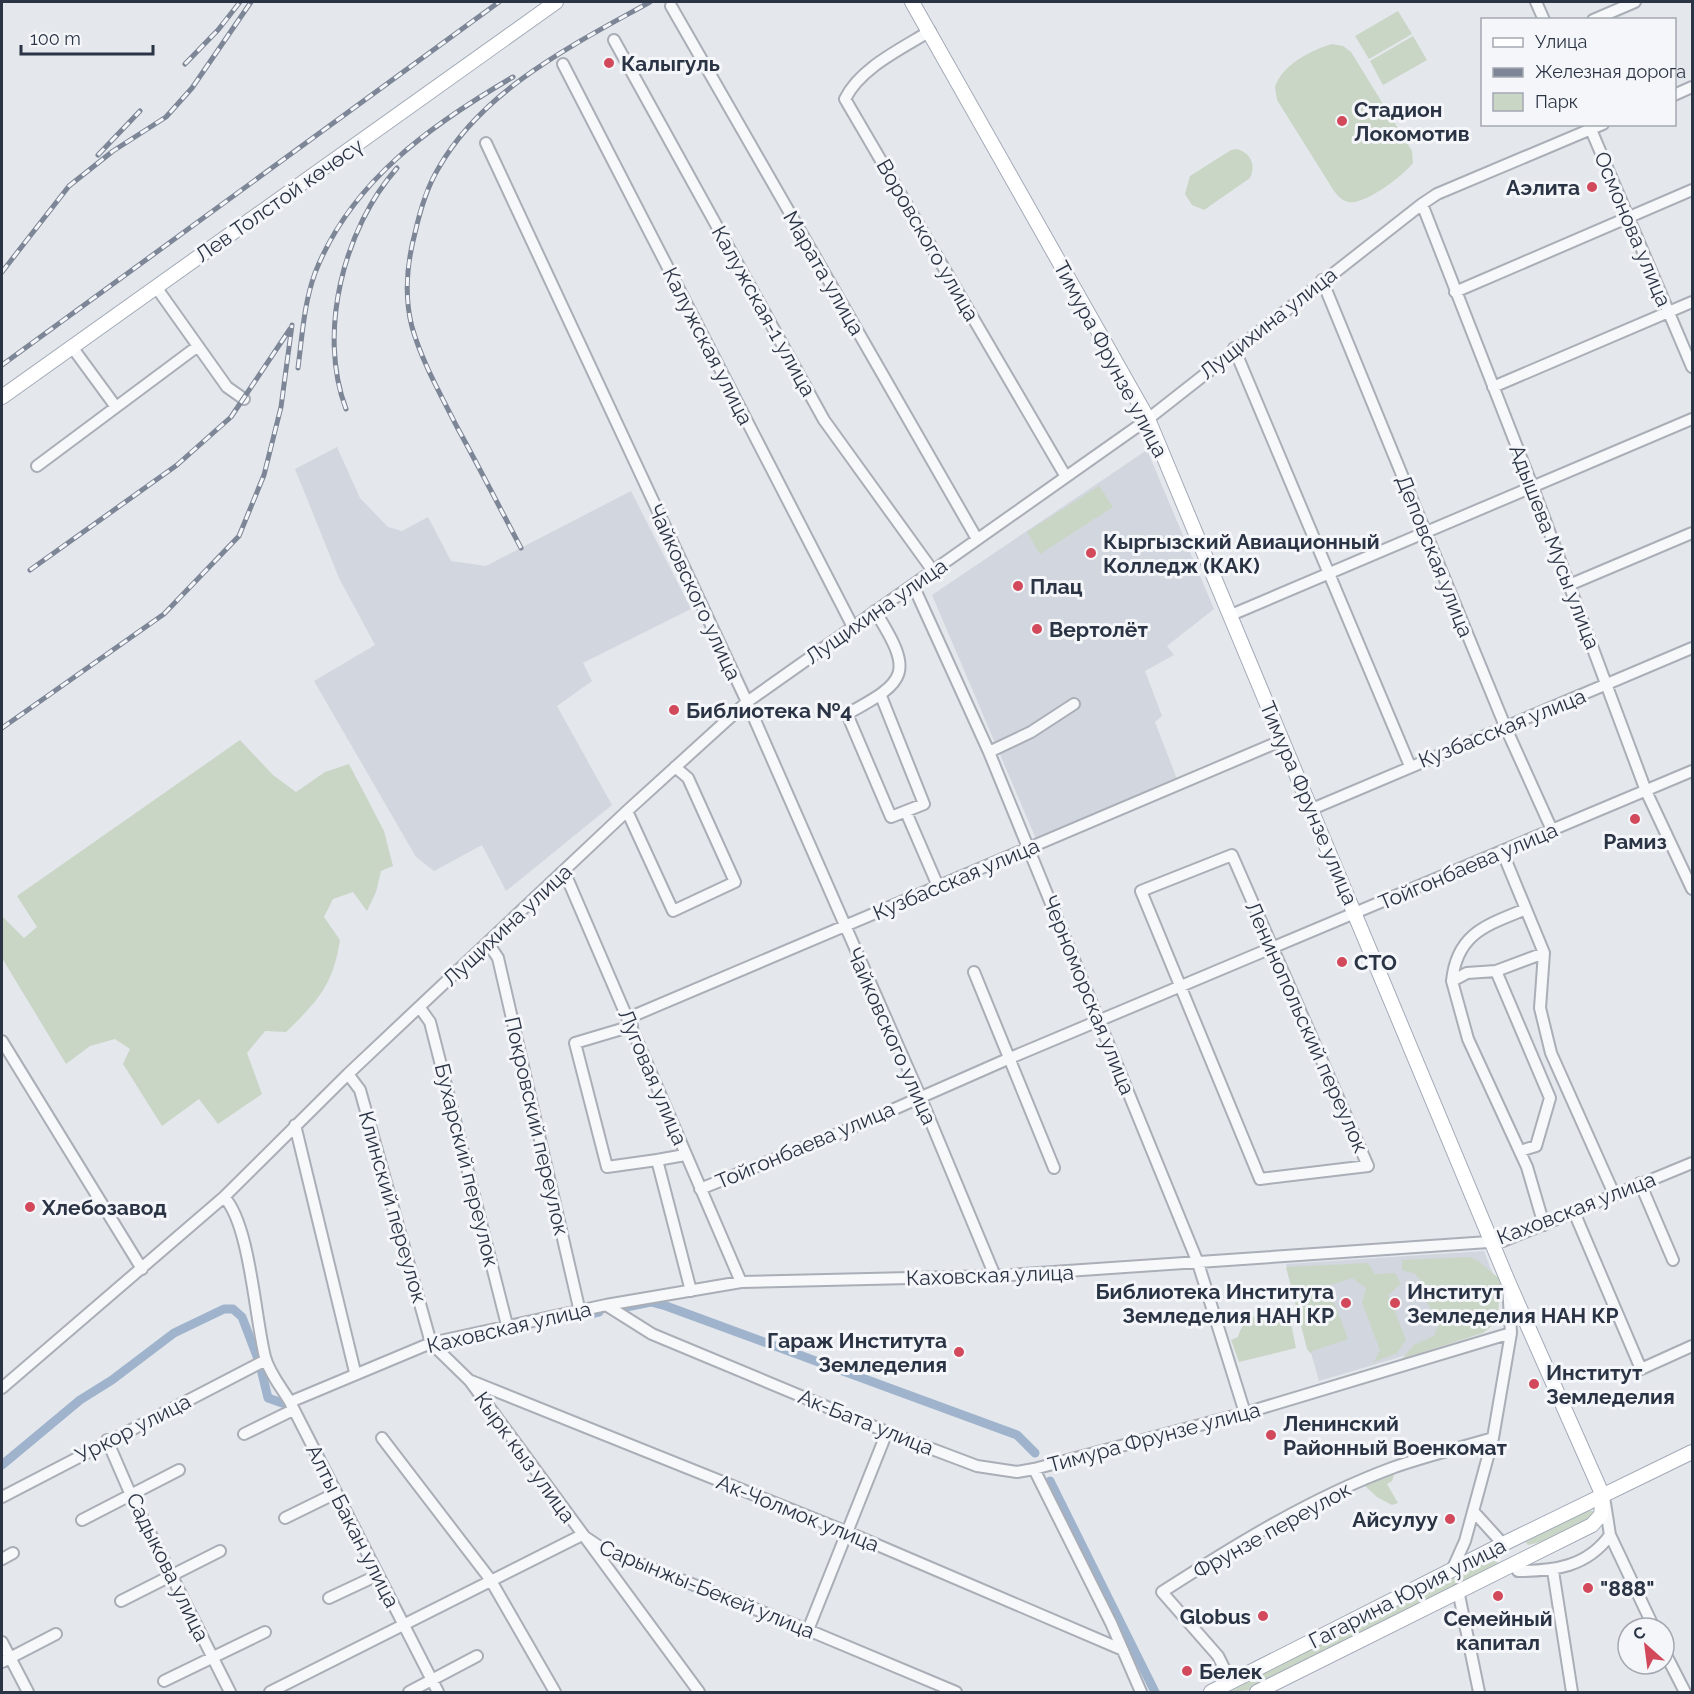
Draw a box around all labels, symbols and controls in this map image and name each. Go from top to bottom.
scale bar [21,18,153,56]
legend [1481,18,1676,126]
text: 100 m [30,28,81,49]
text: Улица [1535,31,1587,52]
place label: Калыгуль [621,51,720,76]
marker: Калыгуль [602,56,616,70]
text: Железная дорога [1535,61,1686,82]
text: Парк [1535,91,1578,112]
place label: Стадион Локомотив [1354,97,1470,146]
marker: Стадион Локомотив [1335,114,1349,128]
street label: Лев Толстой көчөсү [190,133,368,267]
street label: Осмонова улица [1589,148,1677,310]
street label: Воровского улица [871,155,985,325]
place label: Аэлита [1506,175,1580,200]
marker: Аэлита [1585,180,1599,194]
street label: Марата улица [778,206,870,340]
street label: Калужская-1 улица [707,221,821,401]
street label: Тимура Фрунзе улица [1049,257,1173,461]
street label: Лущихина улица [1194,262,1342,384]
street label: Калужская улица [657,263,759,429]
street label: Адышева Мусы улица [1504,441,1606,653]
street label: Деповская улица [1391,471,1479,641]
street label: Чайковского улица [643,500,747,684]
place label: Кыргызский Авиационный Колледж (КАК) [1103,529,1380,578]
marker: Кыргызский Авиационный Колледж (КАК) [1084,546,1098,560]
street label: Лущихина улица [800,553,952,669]
place label: Плац [1030,574,1083,599]
marker: Плац [1011,579,1025,593]
place label: Вертолёт [1049,617,1148,642]
marker: Вертолёт [1030,622,1044,636]
street label: Кузбасская улица [1415,683,1589,773]
place label: Библиотека №4 [686,698,852,723]
street label: Тимура Фрунзе улица [1255,698,1363,908]
marker: Библиотека №4 [667,703,681,717]
marker: Рамиз [1628,812,1642,826]
street label: Тойгонбаева улица [1375,817,1561,915]
place label: Рамиз [1603,829,1667,854]
street label: Кузбасская улица [869,833,1043,925]
street label: Лущихина улица [437,859,577,991]
street label: Черноморская улица [1038,892,1140,1098]
street label: Ленинопольский переулок [1240,897,1374,1157]
street label: Чайковского улица [842,944,942,1128]
place label: СТО [1354,950,1397,975]
marker: СТО [1335,955,1349,969]
street label: Луговая улица [613,1005,693,1149]
street label: Покровский переулок [500,1014,574,1238]
street label: Бухарский переулок [430,1061,504,1269]
street label: Тойгонбаева улица [712,1096,898,1194]
street label: Клинский переулок [354,1108,432,1306]
street label: Каховская улица [1493,1166,1659,1250]
place label: Хлебозавод [41,1195,167,1220]
marker: Хлебозавод [23,1200,37,1214]
street label: Каховская улица [906,1260,1074,1290]
place label: Библиотека Института Земледелия НАН КР [1096,1279,1334,1328]
place label: Институт Земледелия НАН КР [1407,1279,1619,1328]
street label: Каховская улица [424,1296,594,1358]
marker: Библиотека Института Земледелия НАН КР [1339,1296,1353,1310]
marker: Институт Земледелия НАН КР [1388,1296,1402,1310]
place label: Гараж Института Земледелия [767,1328,947,1377]
marker: Гараж Института Земледелия [952,1345,966,1359]
place label: Институт Земледелия [1546,1360,1675,1409]
marker: Институт Земледелия [1527,1377,1541,1391]
street label: Ак-Бата улица [795,1384,937,1460]
street label: Кырк кыз улица [469,1387,581,1527]
street label: Уркор улица [71,1388,195,1468]
street label: Тимура Фрунзе улица [1045,1397,1263,1477]
place label: Ленинский Районный Военкомат [1283,1411,1507,1460]
marker: Ленинский Районный Военкомат [1264,1428,1278,1442]
street label: Алты Бакан улица [301,1440,405,1612]
street label: Ак-Чолмок улица [713,1469,883,1557]
street label: Фрунзе переулок [1189,1476,1355,1584]
street label: Садыкова улица [121,1489,215,1645]
place label: Айсулуу [1352,1507,1438,1532]
marker: Айсулуу [1443,1512,1457,1526]
street label: Гагарина Юрия улица [1304,1532,1510,1654]
street label: Сарынжы-Бекей улица [596,1534,818,1644]
place label: "888" [1600,1576,1655,1601]
marker: "888" [1581,1581,1595,1595]
marker: Семейный капитал [1491,1589,1505,1603]
place label: Globus [1180,1604,1251,1629]
place label: Семейный капитал [1443,1606,1553,1655]
marker: Globus [1256,1609,1270,1623]
north arrow [1616,1616,1676,1676]
text: С [1630,1622,1649,1644]
place label: Белек [1199,1659,1263,1684]
marker: Белек [1180,1664,1194,1678]

